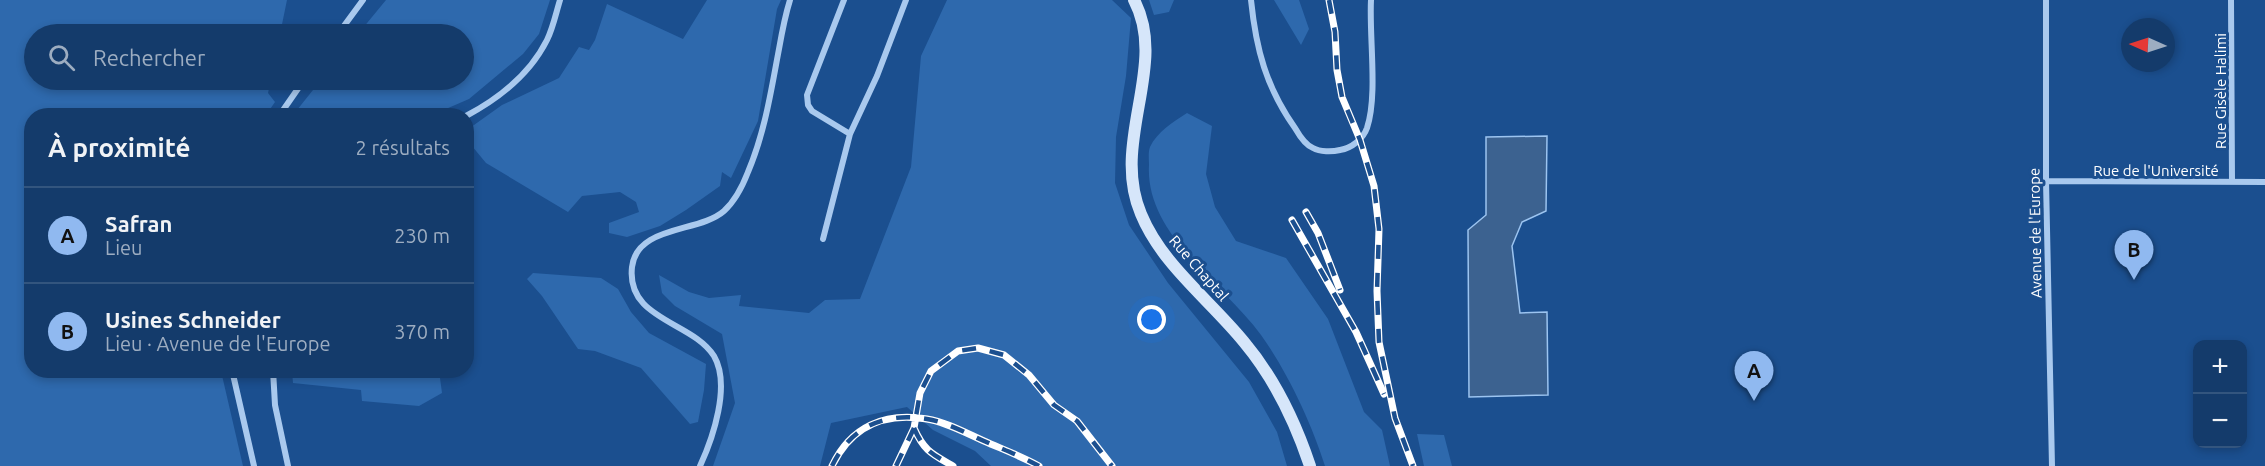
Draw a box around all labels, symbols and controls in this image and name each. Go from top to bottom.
north arrow [2121,18,2175,72]
search box [24,24,474,90]
street label: Rue Gisèle Halimi [2212,33,2229,149]
icon: search [45,41,78,74]
text: Rechercher [93,45,205,70]
text: À proximité [48,133,190,162]
text: 2 résultats [356,136,450,159]
street label: Rue de l'Université [2093,162,2219,179]
street label: Avenue de l'Europe [2025,168,2045,298]
text: Safran [105,211,172,236]
text: A [60,224,75,247]
text: 230 m [394,224,450,247]
pin: B [2114,230,2154,280]
street label: Rue Chaptal [1166,232,1232,304]
text: Lieu [105,236,143,259]
your location [1137,305,1166,334]
text: Usines Schneider [105,307,281,332]
text: B [61,320,74,343]
text: 370 m [394,320,450,343]
text: Lieu · Avenue de l'Europe [105,332,330,355]
map controls [2193,340,2247,448]
button: + [2193,340,2247,394]
pin: A [1734,352,1774,401]
button: − [2193,394,2247,448]

